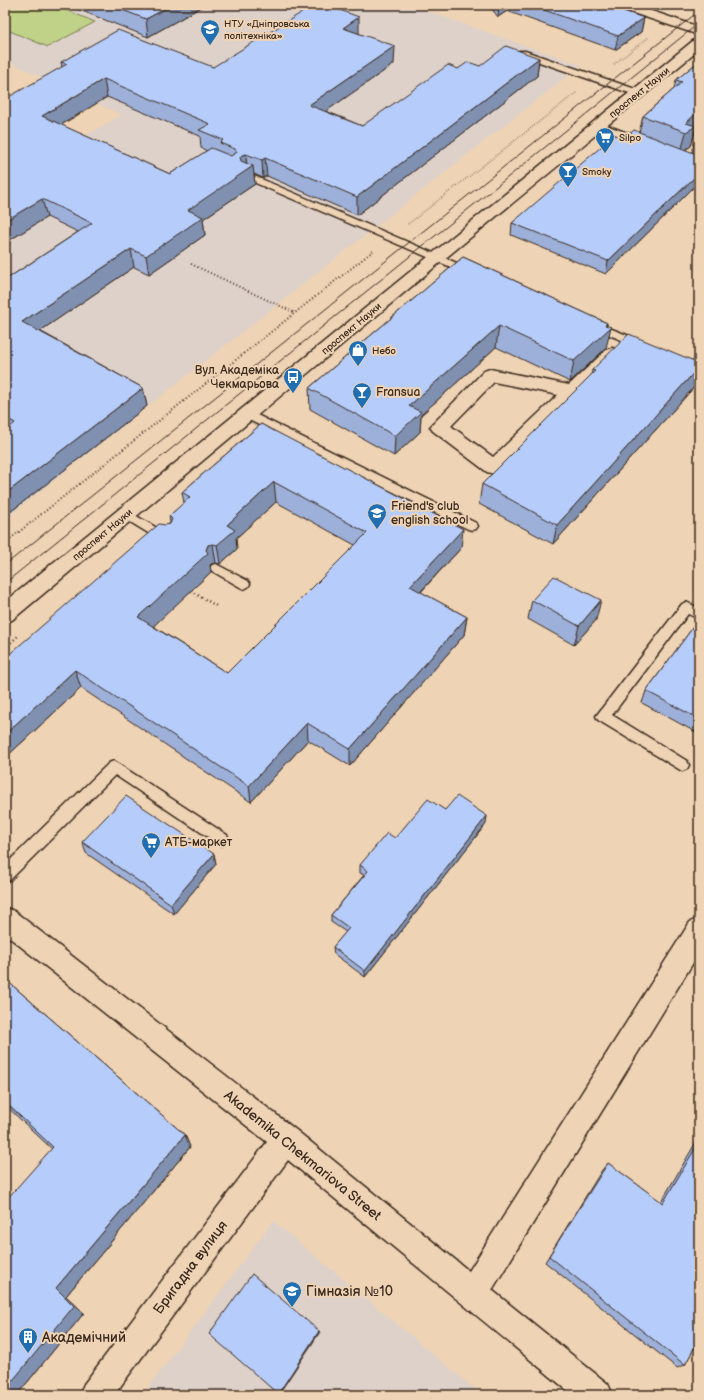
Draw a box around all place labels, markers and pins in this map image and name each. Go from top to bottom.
school or university icon: НТУ «Дніпровська політехніка» [199,18,221,46]
place label: НТУ «Дніпровська політехніка» [224,18,310,42]
supermarket icon: Silpo [594,126,616,154]
place label: Silpo [619,132,641,144]
bar icon: Smoky [557,160,579,188]
place label: Smoky [582,166,612,178]
shop icon: Небо [347,339,369,367]
place label: Небо [372,345,396,357]
place label: Вул. Академіка Чекмарьова [195,363,279,392]
bus stop icon: Вул. Академіка Чекмарьова [282,366,304,394]
bar icon: Fransua [351,381,373,409]
place label: Fransua [376,385,420,400]
place label: Friend's club english school [391,499,468,528]
school or university icon: Friend's club english school [366,502,388,530]
supermarket icon: АТБ-маркет [140,831,162,859]
place label: АТБ-маркет [164,835,233,850]
school or university icon: Гімназія №10 [281,1280,303,1308]
place label: Гімназія №10 [306,1283,393,1300]
building icon: Академічний [17,1326,39,1354]
place label: Академічний [41,1329,126,1346]

